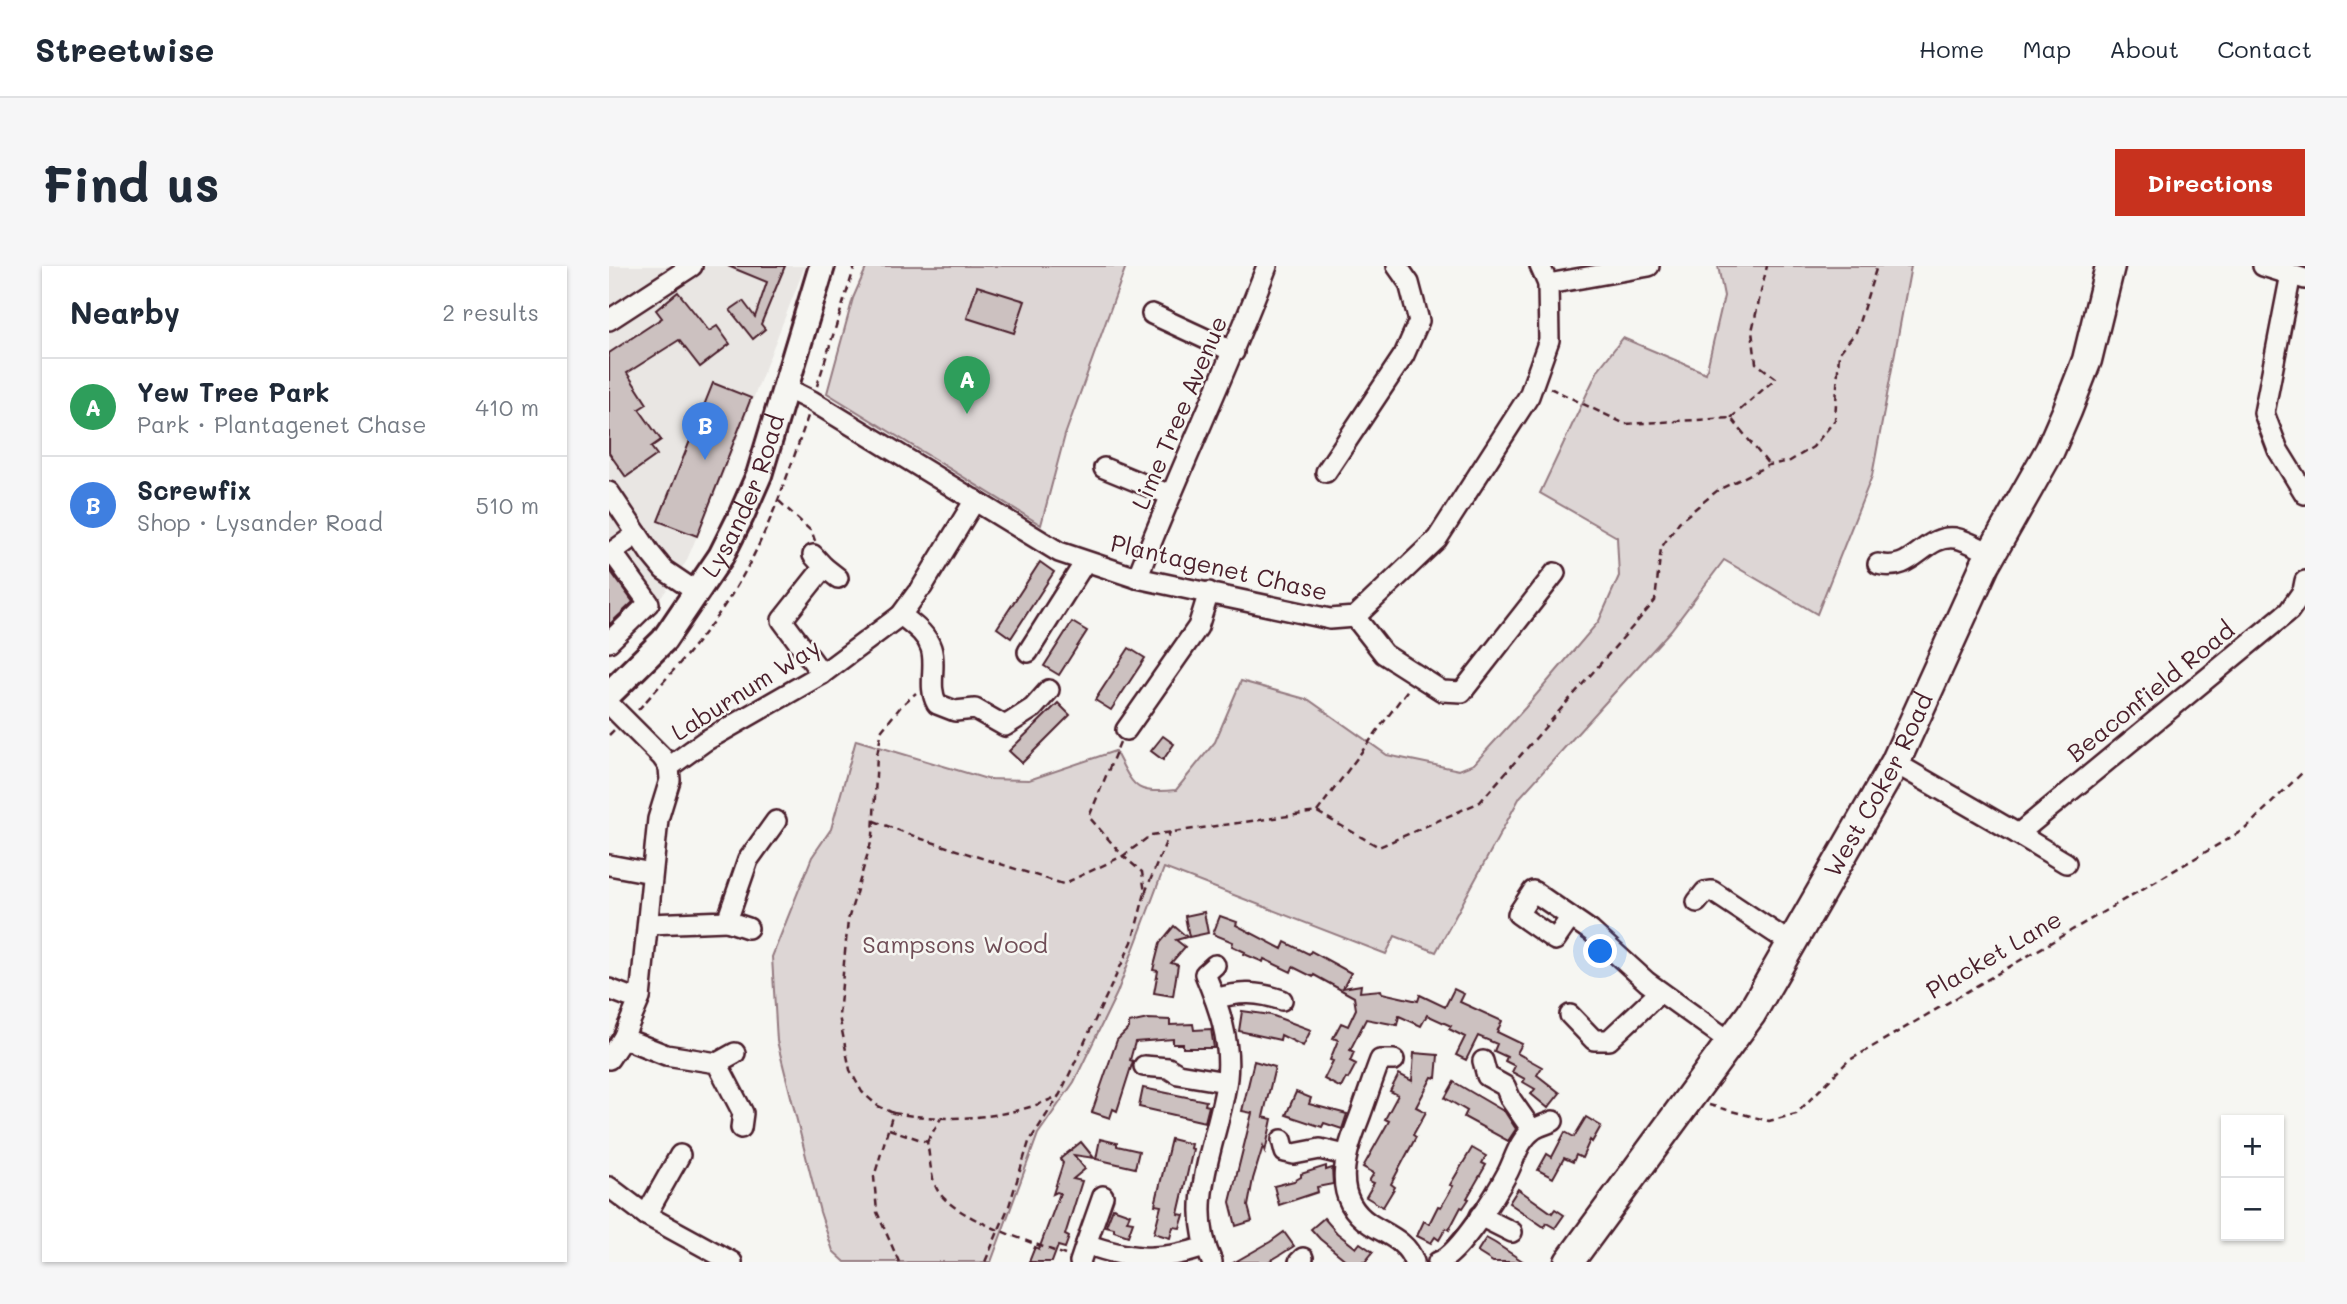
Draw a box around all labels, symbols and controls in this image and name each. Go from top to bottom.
text: Streetwise [35,27,214,70]
text: Home [1919,33,1984,64]
text: Map [2022,33,2071,64]
text: About [2109,33,2179,64]
text: Contact [2217,33,2312,64]
button: Directions [2115,149,2305,216]
text: Find us [42,151,220,214]
text: Nearby [70,292,180,332]
text: 2 results [442,297,539,327]
street label: Lime Tree Avenue [1124,311,1233,514]
pin: A [944,356,990,414]
text: Yew Tree Park [137,375,329,409]
text: A [85,392,101,422]
text: 410 m [475,392,539,422]
pin: B [682,402,728,460]
text: Park · Plantagenet Chase [137,409,426,439]
street label: Lysander Road [694,410,790,583]
text: Screwfix [137,473,251,507]
text: B [85,490,101,520]
text: 510 m [475,490,539,520]
text: Shop · Lysander Road [137,507,383,537]
street label: Plantagenet Chase [1108,526,1331,607]
street label: Beaconfield Road [2060,614,2240,768]
street label: Laburnum Way [665,631,825,747]
street label: West Coker Road [1816,688,1939,882]
street label: Placket Lane [1920,902,2067,1005]
park label: Sampsons Wood [862,928,1048,959]
your location [1583,934,1617,968]
map controls [2221,1115,2284,1241]
button: + [2221,1115,2284,1178]
button: − [2221,1178,2284,1241]

